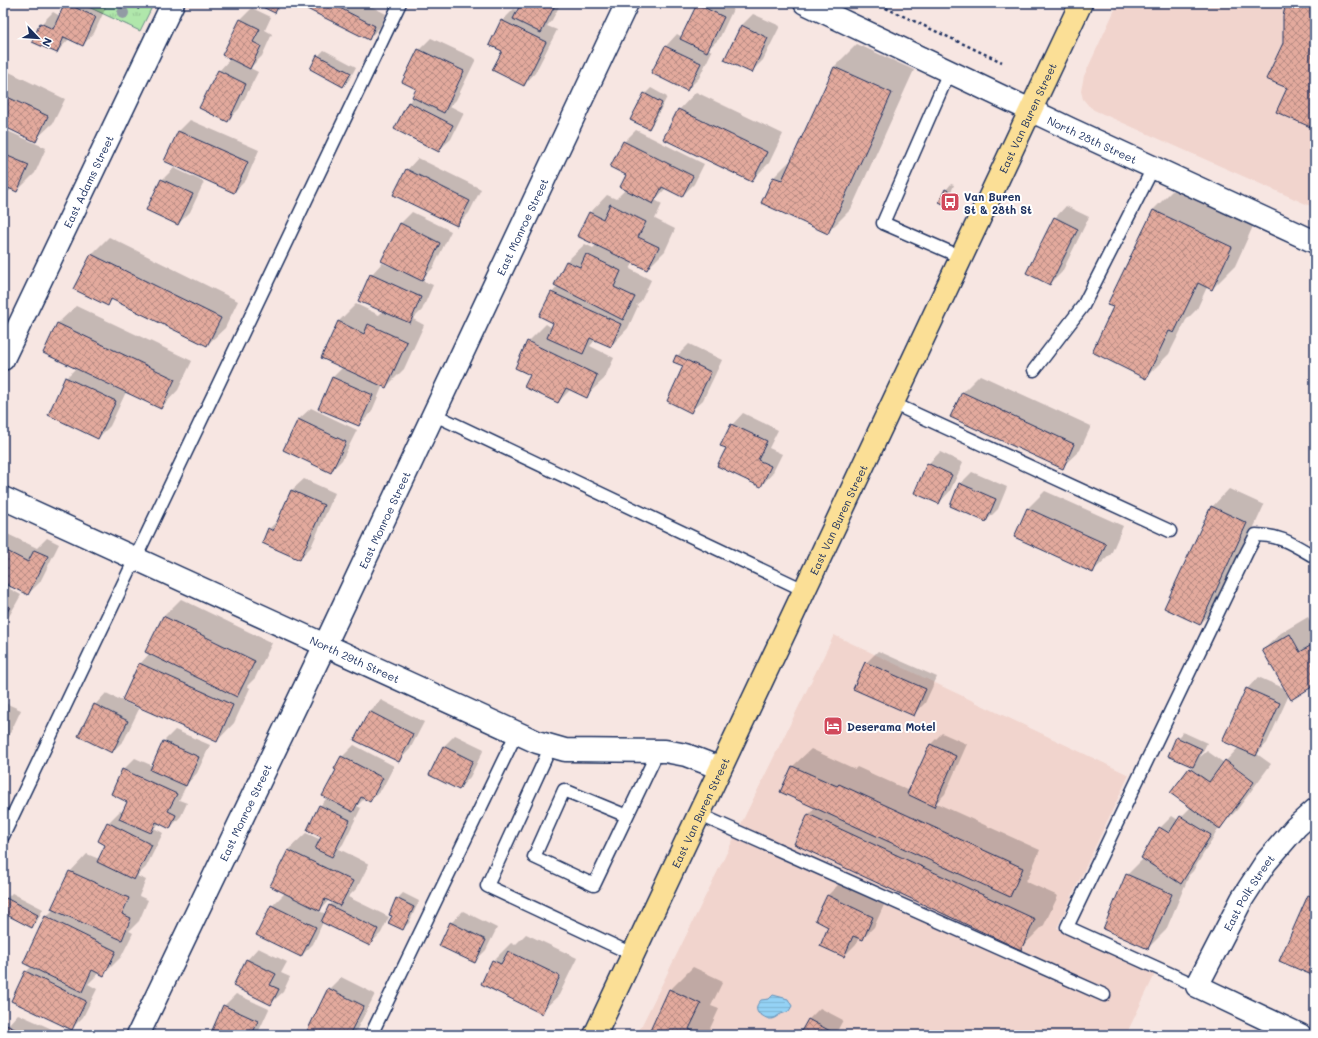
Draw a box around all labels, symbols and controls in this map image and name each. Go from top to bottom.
north arrow [18,18,58,58]
text: N [39,35,56,49]
street label: East Van Buren Street [995,60,1060,175]
street label: North 28th Street [1045,112,1140,167]
street label: East Adams Street [59,132,117,230]
street label: East Monroe Street [493,175,551,278]
place label: Van Buren St & 28th St [964,189,1032,217]
bus stop icon: Van Buren St & 28th St [939,191,961,213]
street label: East Van Buren Street [805,462,870,577]
street label: East Monroe Street [355,468,413,571]
street label: North 29th Street [308,632,402,686]
hotel icon: Deserama Motel [822,715,844,737]
place label: Deserama Motel [847,719,935,734]
street label: East Van Buren Street [667,755,732,870]
street label: East Monroe Street [215,761,274,863]
street label: East Polk Street [1219,850,1277,933]

